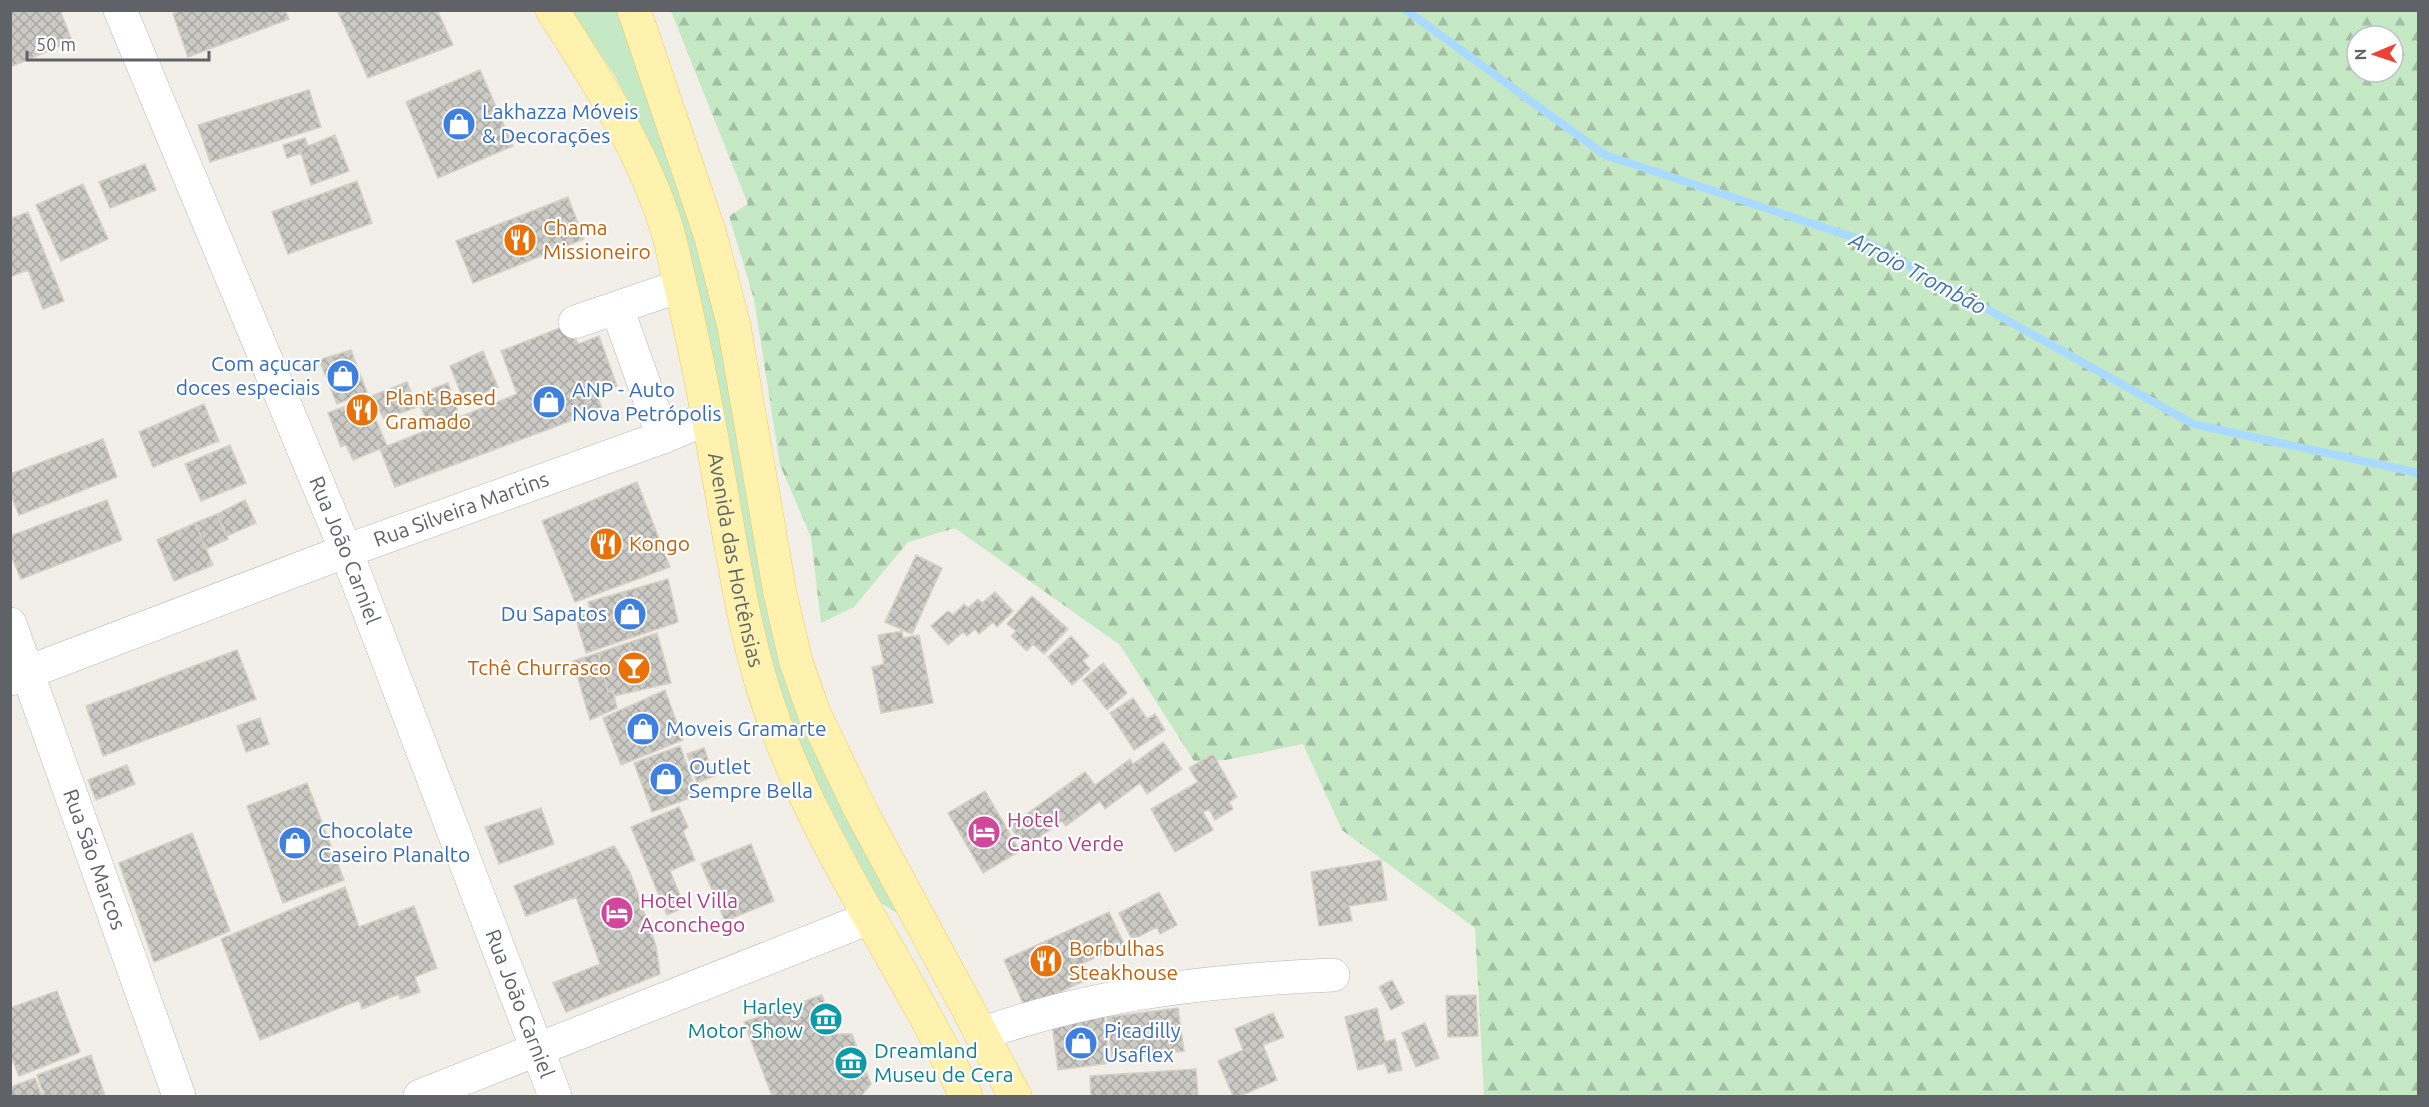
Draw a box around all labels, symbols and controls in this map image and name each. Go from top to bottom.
scale bar [27,24,208,62]
north arrow [2345,24,2405,84]
text: 50 m [36,34,76,54]
text: N [2351,48,2369,61]
place label: Lakhazza Móveis & Decorações [482,99,638,147]
shop icon: Lakhazza Móveis & Decorações [441,106,477,142]
place label: Chama Missioneiro [543,215,651,263]
restaurant icon: Chama Missioneiro [502,222,538,258]
water label: Arroio Trombão [1845,226,1991,319]
place label: Com açucar doces especiais [176,351,320,399]
shop icon: Com açucar doces especiais [325,358,361,394]
place label: ANP - Auto Nova Petrópolis [572,377,722,425]
shop icon: ANP - Auto Nova Petrópolis [531,384,567,420]
place label: Plant Based Gramado [385,385,496,433]
restaurant icon: Plant Based Gramado [344,392,380,428]
street label: Avenida das Hortênsias [704,450,769,670]
street label: Rua Silveira Martins [370,466,552,551]
street label: Rua João Carniel [305,472,386,627]
restaurant icon: Kongo [588,526,624,562]
place label: Kongo [629,531,690,555]
shop icon: Du Sapatos [612,596,648,632]
place label: Du Sapatos [501,601,607,625]
bar icon: Tchê Churrasco [616,650,652,686]
place label: Tchê Churrasco [468,655,611,679]
shop icon: Moveis Gramarte [625,711,661,747]
place label: Moveis Gramarte [666,716,827,740]
place label: Outlet Sempre Bella [689,754,813,802]
shop icon: Outlet Sempre Bella [648,761,684,797]
street label: Rua São Marcos [59,785,131,933]
place label: Hotel Canto Verde [1007,807,1124,855]
hotel icon: Hotel Canto Verde [966,814,1002,850]
place label: Chocolate Caseiro Planalto [318,818,470,866]
shop icon: Chocolate Caseiro Planalto [277,825,313,861]
place label: Hotel Villa Aconchego [640,888,745,936]
hotel icon: Hotel Villa Aconchego [599,895,635,931]
street label: Rua João Carniel [481,926,560,1081]
place label: Borbulhas Steakhouse [1069,936,1178,984]
restaurant icon: Borbulhas Steakhouse [1028,943,1064,979]
place label: Harley Motor Show [688,994,803,1042]
museum icon: Harley Motor Show [808,1001,844,1037]
place label: Picadilly Usaflex [1104,1018,1181,1066]
shop icon: Picadilly Usaflex [1063,1025,1099,1061]
place label: Dreamland Museu de Cera [874,1038,1014,1086]
museum icon: Dreamland Museu de Cera [833,1045,869,1081]

